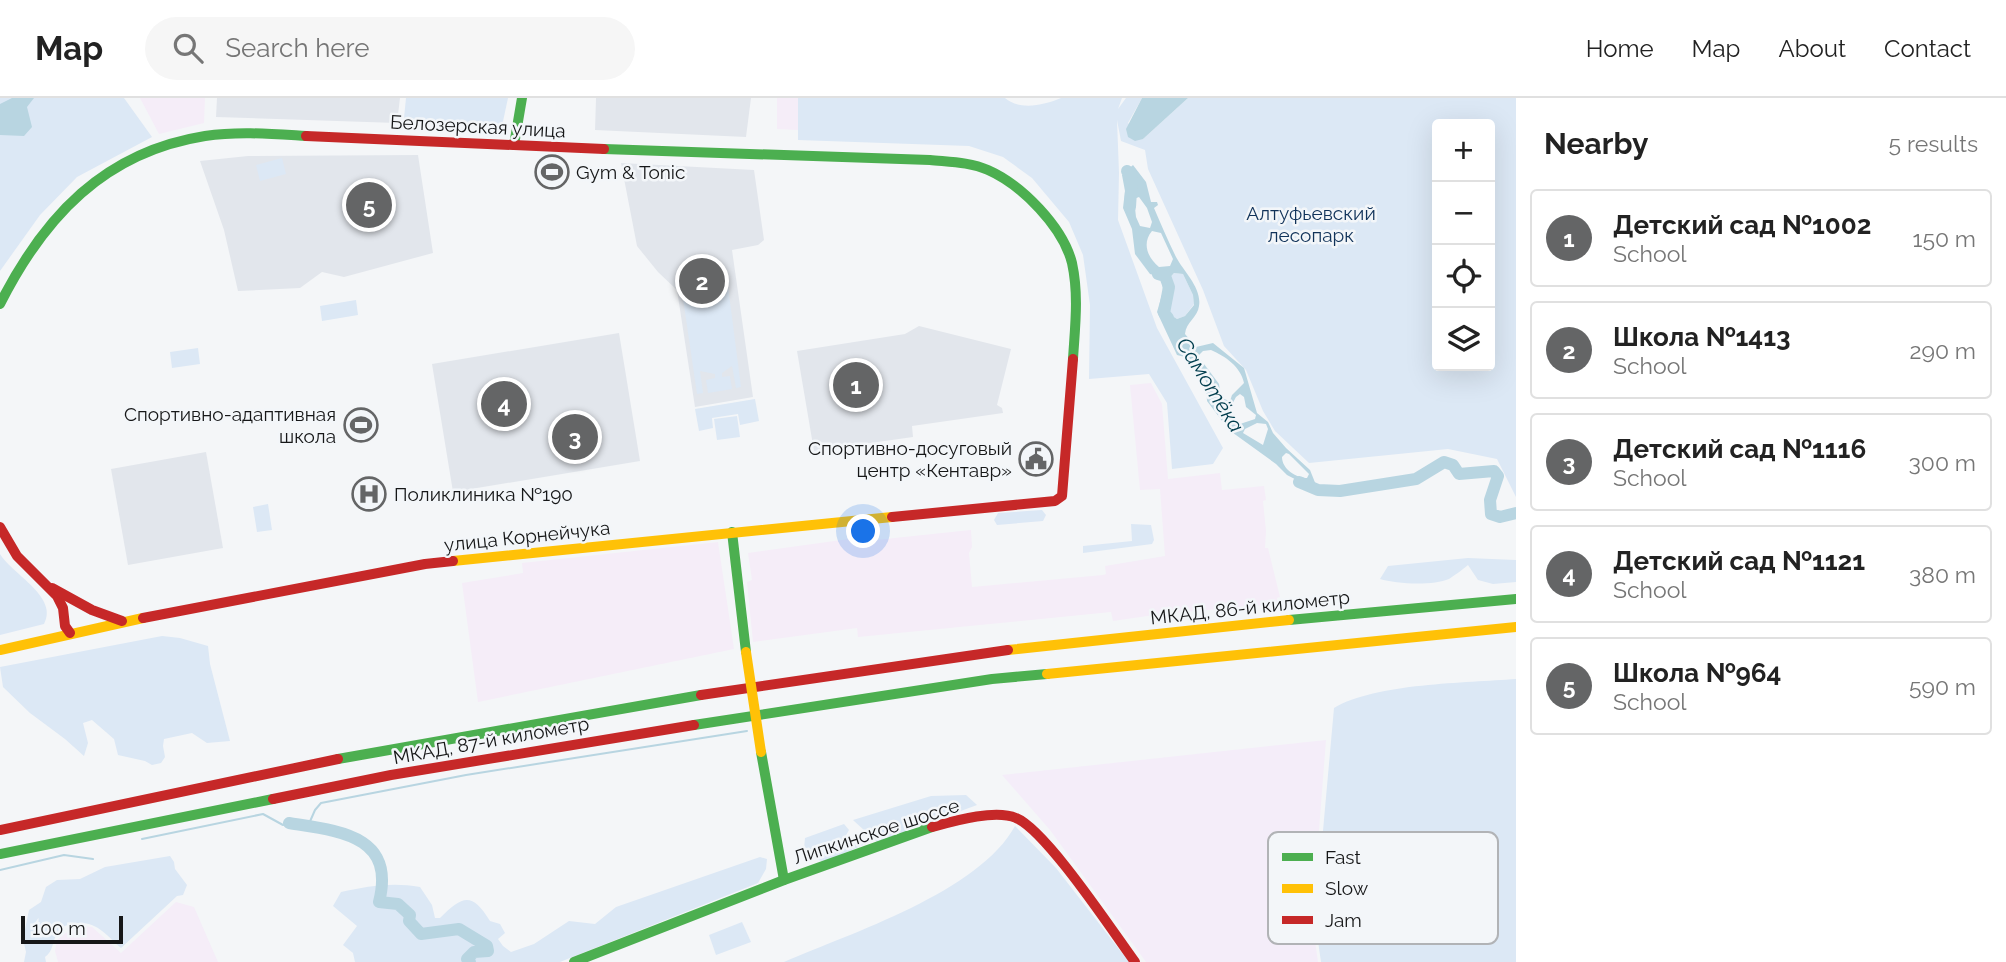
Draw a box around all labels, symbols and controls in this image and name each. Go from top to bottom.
search box [145,17,635,80]
text: Map [35,29,103,68]
icon: search [169,29,207,67]
text: Search here [225,33,370,63]
text: Home [1586,34,1654,63]
text: Map [1692,34,1740,63]
text: About [1778,34,1846,63]
text: Contact [1884,34,1971,63]
street label: Белозерская улица [390,110,566,142]
map controls [1432,119,1495,371]
button: + [1432,119,1495,182]
text: Nearby [1544,126,1648,161]
text: 5 results [1889,130,1978,157]
sports icon: Gym & Tonic [533,153,571,191]
place label: Gym & Tonic [576,161,685,183]
pin: 5 [346,179,392,231]
button: − [1432,182,1495,245]
park label: Алтуфьевский лесопарк [1246,202,1376,246]
text: Детский сад №1002 [1613,210,1871,240]
text: 1 [1563,225,1575,252]
text: 150 m [1913,225,1976,252]
text: School [1613,240,1687,267]
button: locate [1432,245,1495,308]
pin: 2 [679,255,725,307]
button: layers [1432,308,1495,371]
text: Школа №1413 [1613,322,1791,352]
water label: Самотёка [1171,333,1249,437]
text: 2 [1563,337,1575,364]
text: 290 m [1909,337,1976,364]
text: School [1613,352,1687,379]
pin: 1 [833,359,879,411]
pin: 4 [481,378,527,430]
place label: Спортивно-адаптивная школа [124,403,336,447]
sports icon: Спортивно-адаптивная школа [342,406,380,444]
pin: 3 [552,411,598,463]
text: Детский сад №1116 [1613,434,1866,464]
place label: Спортивно-досуговый центр «Кентавр» [808,437,1012,481]
public building icon: Спортивно-досуговый центр «Кентавр» [1017,440,1055,478]
text: 3 [1563,449,1575,476]
text: 300 m [1909,449,1976,476]
text: School [1613,464,1687,491]
hospital icon: Поликлиника №190 [350,475,388,513]
place label: Поликлиника №190 [394,483,573,505]
your location [846,514,880,548]
street label: улица Корнейчука [443,516,611,556]
text: Детский сад №1121 [1613,546,1865,576]
text: 4 [1562,561,1576,588]
text: 380 m [1909,561,1976,588]
text: School [1613,576,1687,603]
street label: МКАД, 86-й километр [1149,586,1351,628]
text: Школа №964 [1613,658,1781,688]
text: 5 [1563,673,1575,700]
text: 590 m [1909,673,1976,700]
text: School [1613,688,1687,715]
street label: МКАД, 87-й километр [391,712,591,768]
street label: Липкинское шоссе [790,794,962,868]
legend [1268,832,1498,944]
text: Fast [1325,846,1361,868]
text: Slow [1325,877,1369,899]
text: Jam [1325,909,1362,931]
scale bar [21,913,122,945]
text: 100 m [32,917,86,939]

